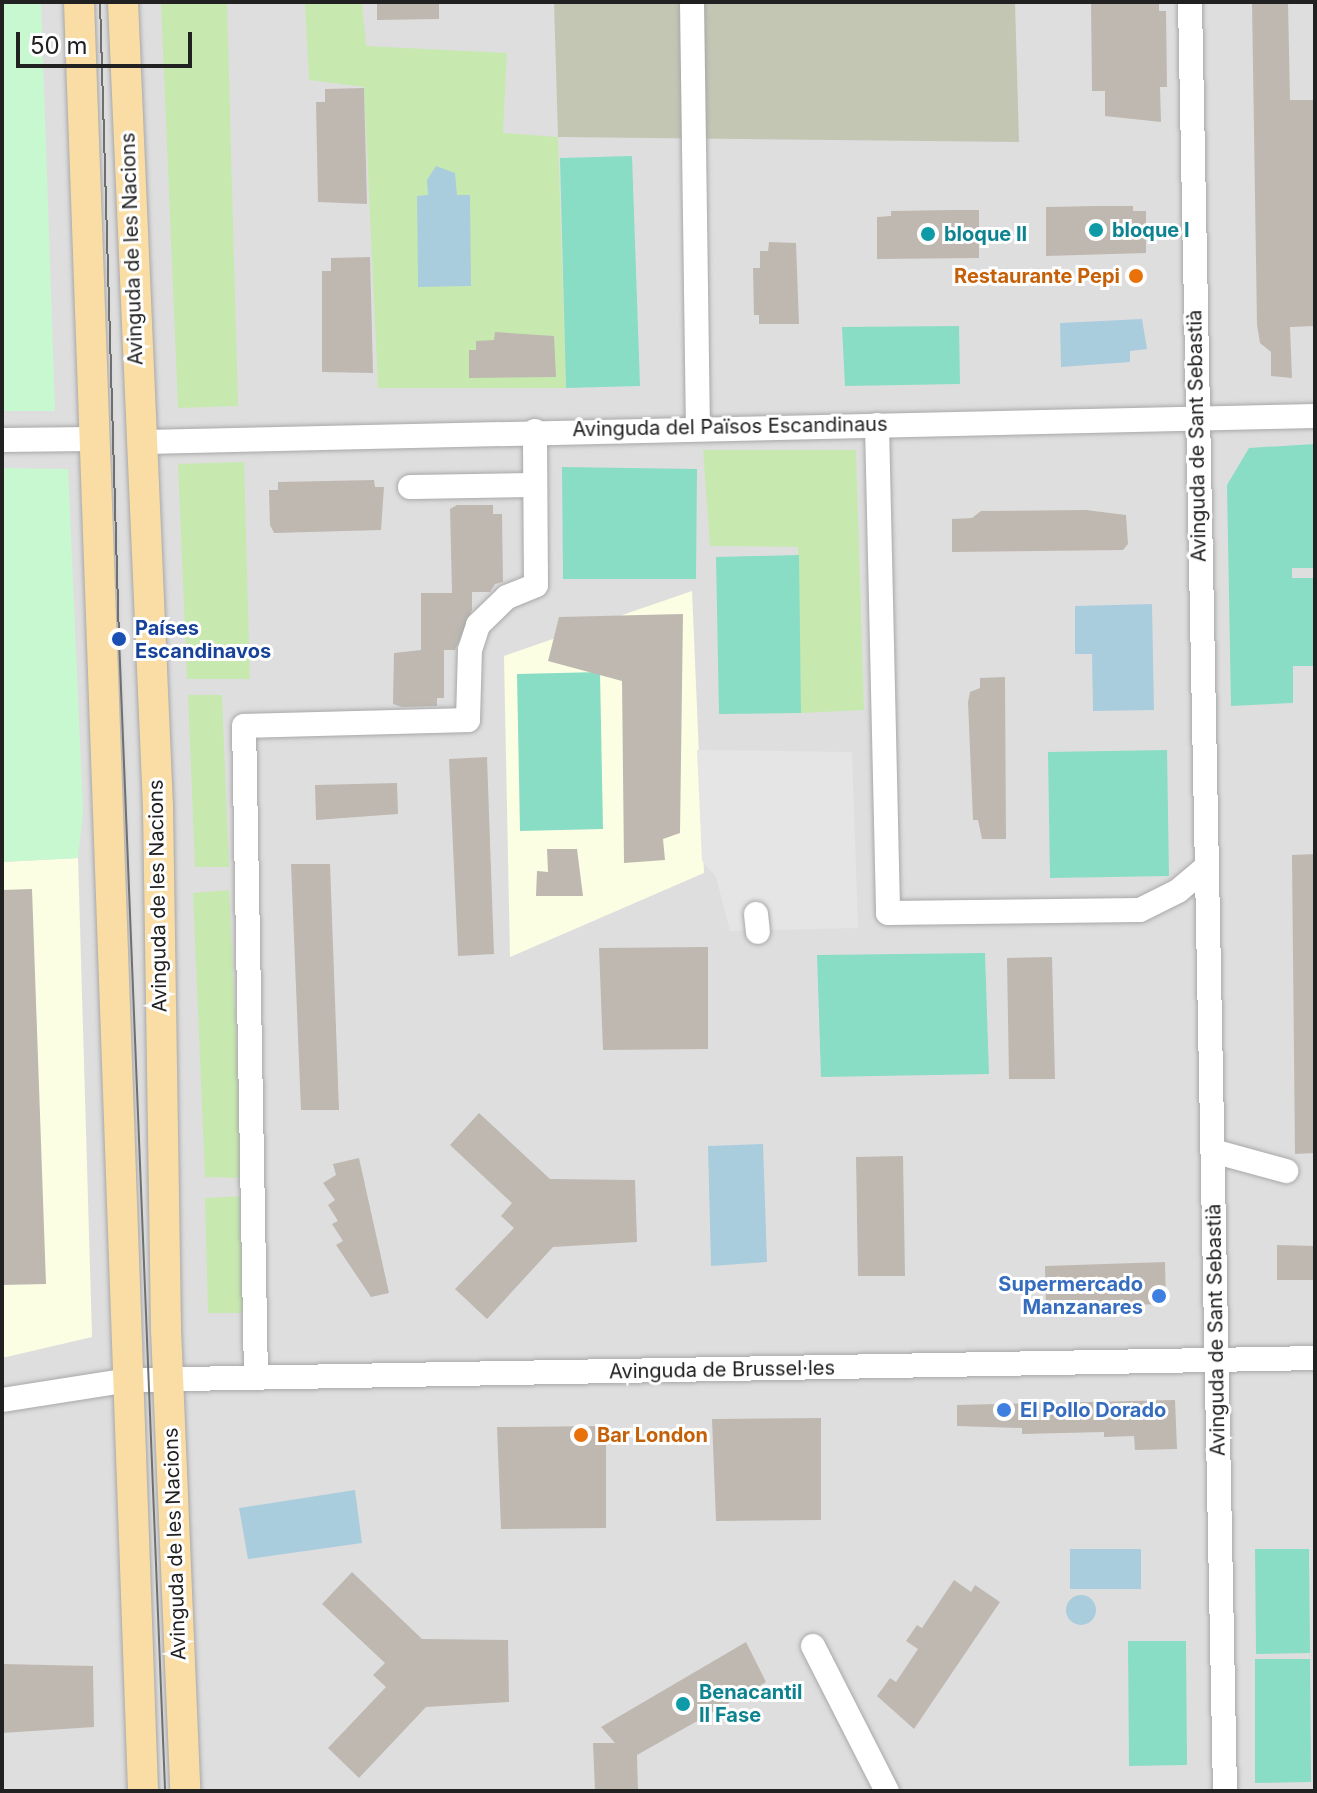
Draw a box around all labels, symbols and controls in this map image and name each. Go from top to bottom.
scale bar [20,16,196,66]
text: 50 m [30,31,88,60]
street label: Avinguda de les Nacions [116,132,148,366]
place label: bloque I [1112,218,1190,242]
marker: bloque I [1087,221,1105,239]
place label: bloque II [944,222,1027,246]
marker: bloque II [919,225,937,243]
place label: Restaurante Pepi [954,264,1120,288]
marker: Restaurante Pepi [1127,267,1145,285]
street label: Avinguda de Sant Sebastià [1183,310,1211,562]
street label: Avinguda del Països Escandinaus [572,412,888,442]
place label: Países Escandinavos [135,616,271,663]
marker: Países Escandinavos [110,630,128,648]
street label: Avinguda de les Nacions [144,779,172,1013]
street label: Avinguda de Sant Sebastià [1202,1204,1230,1456]
place label: Supermercado Manzanares [998,1272,1143,1319]
marker: Supermercado Manzanares [1150,1287,1168,1305]
street label: Avinguda de Brussel·les [609,1356,835,1384]
place label: El Pollo Dorado [1020,1398,1166,1422]
marker: El Pollo Dorado [995,1401,1013,1419]
place label: Bar London [597,1423,708,1447]
marker: Bar London [572,1426,590,1444]
street label: Avinguda de les Nacions [159,1427,191,1661]
place label: Benacantil II Fase [699,1680,802,1727]
marker: Benacantil II Fase [674,1695,692,1713]

